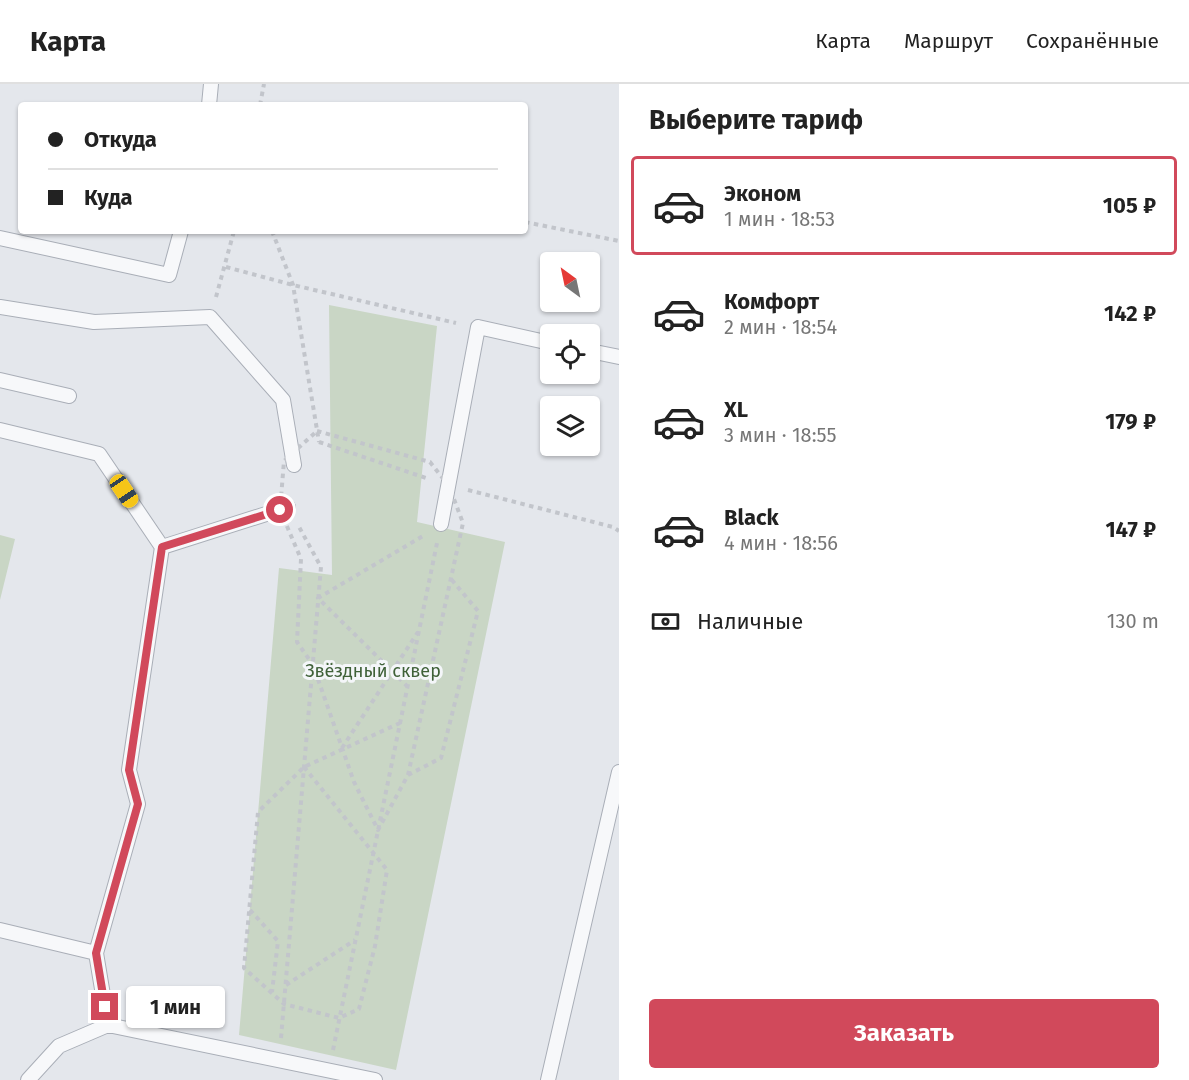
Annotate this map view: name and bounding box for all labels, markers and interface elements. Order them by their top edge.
text: Карта [30,25,106,58]
text: Карта [815,28,871,54]
text: Маршрут [904,28,993,54]
text: Сохранённые [1026,28,1159,54]
text: Выберите тариф [649,104,863,136]
text: Откуда [84,126,157,153]
icon: car [652,179,706,233]
text: Эконом [724,180,801,207]
text: Куда [84,184,133,211]
text: 105 ₽ [1103,192,1156,219]
text: 1 мин · 18:53 [724,207,835,231]
north arrow [540,252,600,312]
map controls [540,252,600,456]
icon: car [652,287,706,341]
text: Комфорт [724,288,819,315]
text: 142 ₽ [1104,300,1156,327]
text: 2 мин · 18:54 [724,315,837,339]
button: locate [540,324,600,384]
icon: car [652,395,706,449]
button: layers [540,396,600,456]
text: XL [724,396,748,423]
text: 179 ₽ [1105,408,1156,435]
text: 3 мин · 18:55 [724,423,836,447]
car [106,471,142,511]
route start [266,496,293,523]
icon: car [652,503,706,557]
text: Black [724,504,779,531]
text: 147 ₽ [1105,516,1156,543]
text: 4 мин · 18:56 [724,531,838,555]
icon: cash [649,605,682,638]
text: Наличные [697,608,803,635]
text: 130 m [1107,609,1159,633]
park label: Звёздный сквер [305,660,441,682]
callout: 1 мин [126,986,225,1028]
route end [91,993,118,1020]
text: 1 мин [150,995,201,1019]
button: Заказать [649,999,1159,1068]

